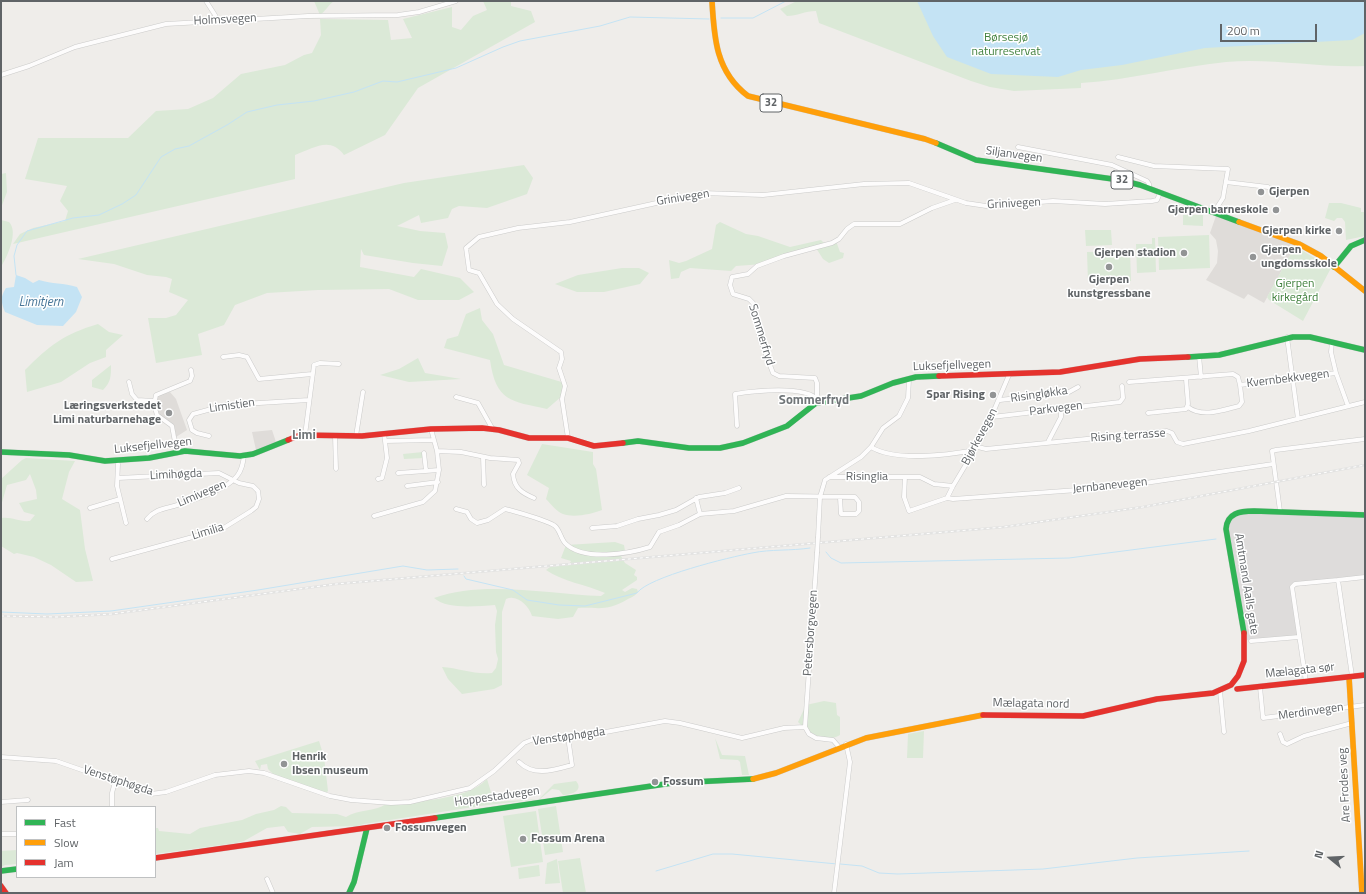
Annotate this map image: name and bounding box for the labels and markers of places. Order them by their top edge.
place label: Gjerpen [1269,185,1309,199]
marker: Gjerpen [1256,187,1266,197]
place label: Gjerpen barneskole [1168,203,1268,217]
marker: Gjerpen barneskole [1271,205,1281,215]
place label: Gjerpen kirke [1262,224,1331,238]
marker: Gjerpen kirke [1334,226,1344,236]
place label: Gjerpen ungdomsskole [1261,243,1337,271]
place label: Gjerpen stadion [1094,246,1176,260]
marker: Gjerpen stadion [1179,248,1189,258]
marker: Gjerpen ungdomsskole [1248,252,1258,262]
marker: Gjerpen kunstgressbane [1104,262,1114,272]
place label: Gjerpen kunstgressbane [1067,273,1151,301]
place label: Spar Rising [926,388,985,402]
marker: Spar Rising [988,390,998,400]
place label: Læringsverkstedet Limi naturbarnehage [53,399,161,427]
marker: Læringsverkstedet Limi naturbarnehage [164,408,174,418]
place label: Henrik Ibsen museum [292,750,368,778]
marker: Henrik Ibsen museum [279,759,289,769]
place label: Fossum [663,775,704,789]
marker: Fossum [650,777,660,787]
place label: Fossumvegen [395,821,467,835]
marker: Fossumvegen [382,823,392,833]
place label: Fossum Arena [531,832,605,846]
marker: Fossum Arena [518,834,528,844]

